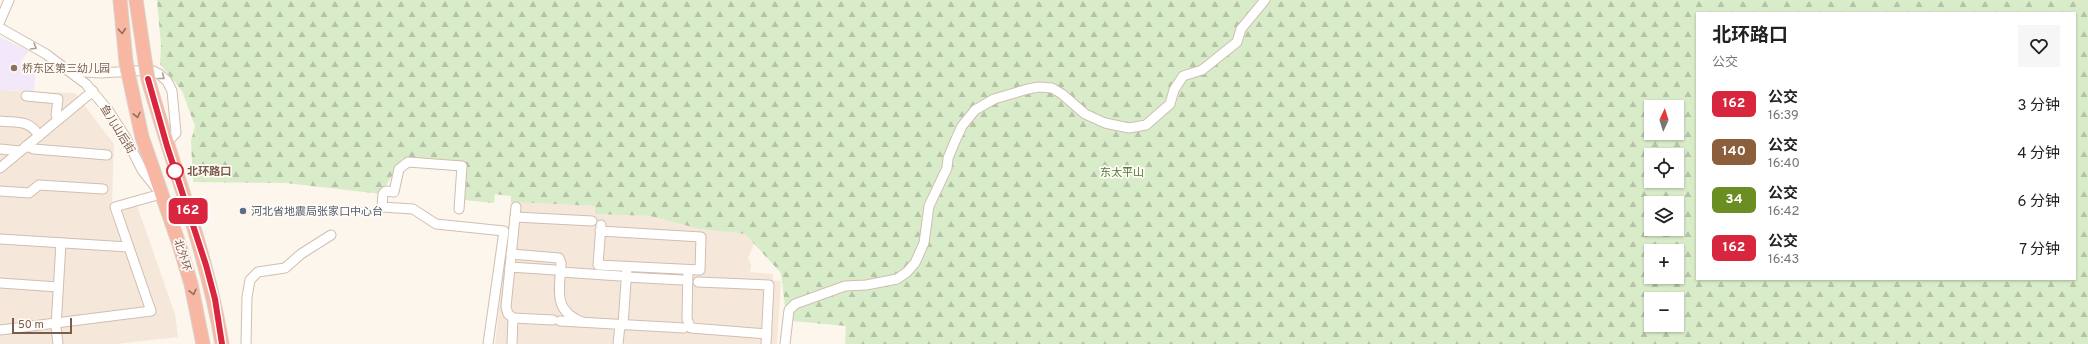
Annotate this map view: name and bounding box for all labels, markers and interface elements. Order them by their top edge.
text: 北环路口 [1712,24,1788,48]
button: heart [2018,25,2060,67]
one-way arrow [118,28,127,34]
one-way arrow [30,43,37,50]
text: 公交 [1712,55,1738,71]
place label: 桥东区第三幼儿园 [22,62,110,76]
marker: 桥东区第三幼儿园 [9,63,19,73]
one-way arrow [157,72,164,79]
text: 公交 [1768,89,1798,108]
text: 162 [1723,95,1745,112]
text: 3 分钟 [2017,97,2060,116]
north arrow [1644,100,1684,140]
map controls [1644,100,1684,332]
street label: 鱼儿山后街 [97,102,138,157]
text: 16:39 [1768,108,1799,124]
one-way arrow [132,111,141,118]
text: 公交 [1768,137,1798,156]
text: 140 [1722,143,1746,160]
text: 4 分钟 [2017,145,2060,164]
button: locate [1644,148,1684,188]
text: 16:40 [1768,156,1800,172]
marker: 北环路口 [166,162,184,180]
place label: 北环路口 [187,165,231,179]
park label: 东太平山 [1100,166,1144,180]
text: 公交 [1768,185,1798,204]
text: 34 [1725,191,1743,208]
text: 6 分钟 [2018,193,2060,212]
button: layers [1644,196,1684,236]
line badge: 162 [165,198,211,224]
text: 162 [177,202,199,219]
text: 16:42 [1768,204,1800,220]
place label: 河北省地震局张家口中心台 [251,205,383,219]
marker: 河北省地震局张家口中心台 [238,206,248,216]
text: 公交 [1768,233,1798,252]
street label: 北外环 [171,237,194,273]
text: 162 [1723,239,1745,256]
text: 7 分钟 [2019,241,2060,260]
button: + [1644,244,1684,284]
text: 16:43 [1768,252,1799,268]
one-way arrow [189,289,197,295]
button: − [1644,292,1684,332]
scale bar [12,316,72,335]
text: 50 m [18,318,44,332]

